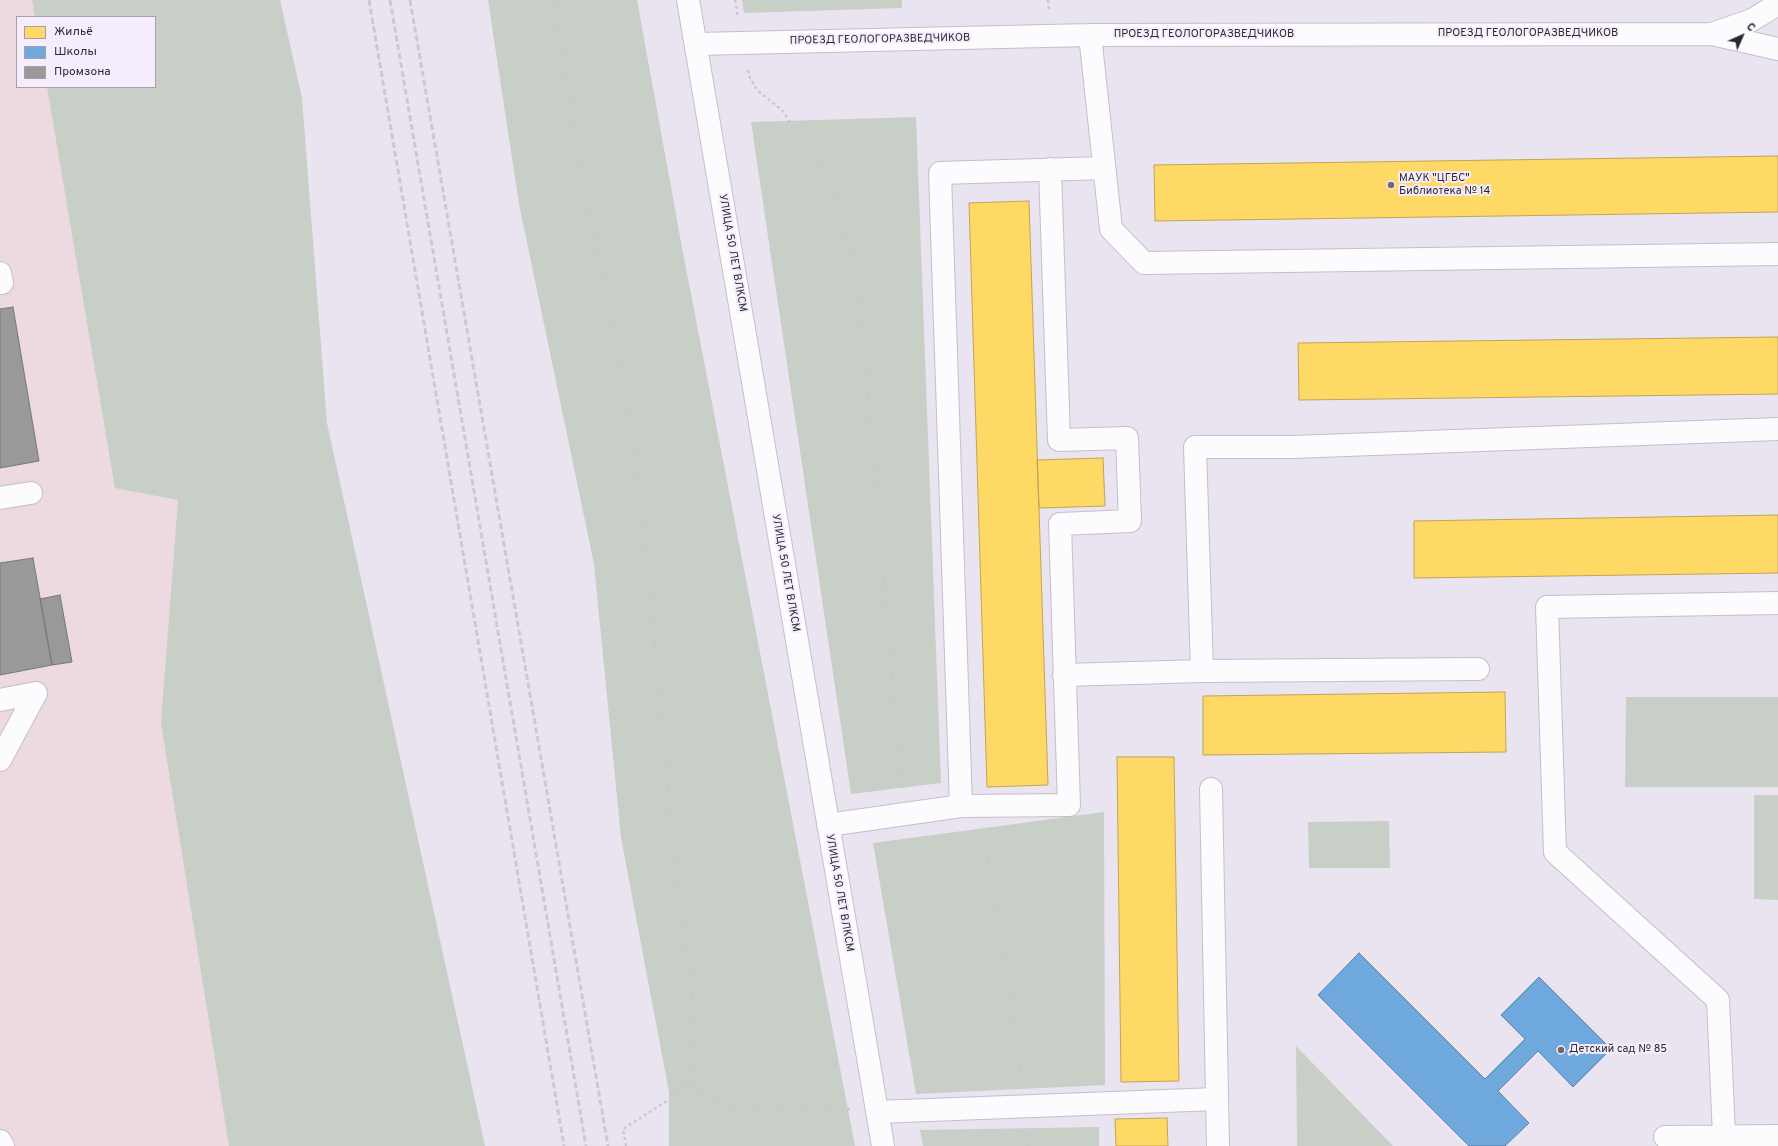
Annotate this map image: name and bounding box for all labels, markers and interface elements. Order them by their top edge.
legend [16,16,156,88]
north arrow [1722,16,1762,56]
text: С [1743,20,1758,35]
text: Жильё [54,24,93,40]
street label: ПРОЕЗД ГЕОЛОГОРАЗВЕДЧИКОВ [1438,27,1618,41]
street label: ПРОЕЗД ГЕОЛОГОРАЗВЕДЧИКОВ [1114,28,1294,42]
street label: ПРОЕЗД ГЕОЛОГОРАЗВЕДЧИКОВ [790,32,970,48]
text: Школы [54,44,97,60]
text: Промзона [54,64,111,80]
place label: МАУК "ЦГБС" Библиотека № 14 [1399,172,1490,198]
marker: МАУК "ЦГБС" Библиотека № 14 [1386,180,1396,190]
street label: УЛИЦА 50 ЛЕТ ВЛКСМ [715,193,749,313]
street label: УЛИЦА 50 ЛЕТ ВЛКСМ [768,513,802,633]
street label: УЛИЦА 50 ЛЕТ ВЛКСМ [822,833,856,953]
place label: Детский сад № 85 [1569,1043,1667,1057]
marker: Детский сад № 85 [1556,1045,1566,1055]

